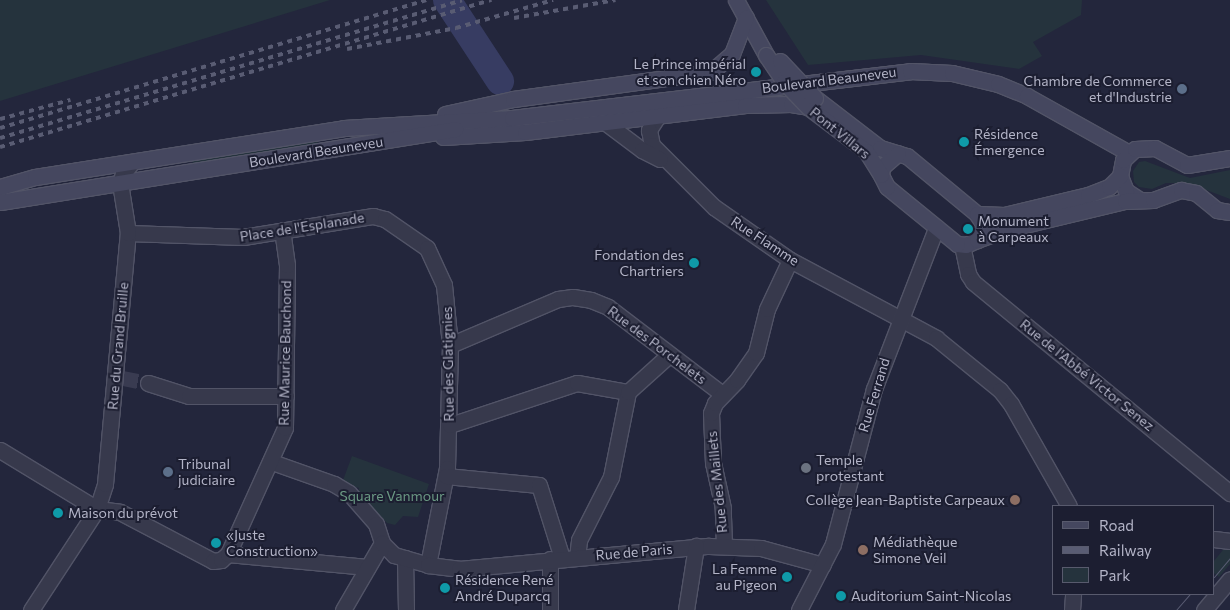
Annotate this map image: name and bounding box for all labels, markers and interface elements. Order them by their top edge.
place label: Le Prince impérial et son chien Néro [633,56,746,88]
street label: Boulevard Beauneveu [761,63,897,97]
marker: Le Prince impérial et son chien Néro [750,66,762,78]
place label: Chambre de Commerce et d'Industrie [1024,73,1172,105]
marker: Chambre de Commerce et d'Industrie [1176,83,1188,95]
street label: Pont Villars [806,104,874,162]
place label: Résidence Émergence [974,126,1045,158]
street label: Boulevard Beauneveu [248,133,384,171]
marker: Résidence Émergence [958,136,970,148]
street label: Place de l'Esplanade [239,209,365,245]
street label: Rue Flamme [728,213,802,269]
place label: Monument à Carpeaux [978,213,1049,246]
marker: Monument à Carpeaux [962,223,974,235]
place label: Fondation des Chartriers [594,247,684,280]
marker: Fondation des Chartriers [688,257,700,269]
street label: Rue Maurice Bauchond [275,280,295,426]
street label: Rue du Grand Bruille [104,281,132,411]
street label: Rue des Porchelets [604,302,710,388]
street label: Rue des Glatignies [439,306,457,422]
street label: Rue de l'Abbé Victor Senez [1017,316,1157,434]
street label: Rue Ferrand [855,356,893,434]
street label: Rue des Maillets [703,430,731,534]
place label: Temple protestant [816,452,884,484]
place label: Tribunal judiciaire [178,456,235,488]
marker: Temple protestant [800,462,812,474]
marker: Tribunal judiciaire [162,466,174,478]
park label: Square Vanmour [339,488,445,504]
place label: Collège Jean-Baptiste Carpeaux [806,492,1005,508]
marker: Collège Jean-Baptiste Carpeaux [1009,494,1021,506]
place label: Maison du prévot [68,505,178,521]
legend [1052,505,1215,595]
marker: Maison du prévot [52,507,64,519]
text: Road [1099,516,1134,534]
place label: «Juste Construction» [226,527,318,560]
place label: Médiathèque Simone Veil [873,534,957,566]
marker: «Juste Construction» [210,537,222,549]
street label: Rue de Paris [595,540,673,564]
text: Railway [1099,541,1152,559]
marker: Médiathèque Simone Veil [857,544,869,556]
place label: La Femme au Pigeon [712,561,777,594]
text: Park [1099,566,1130,584]
marker: La Femme au Pigeon [781,571,793,583]
place label: Résidence René André Duparcq [455,572,553,604]
marker: Résidence René André Duparcq [439,582,451,594]
place label: Auditorium Saint-Nicolas [851,588,1011,604]
marker: Auditorium Saint-Nicolas [835,590,847,602]

